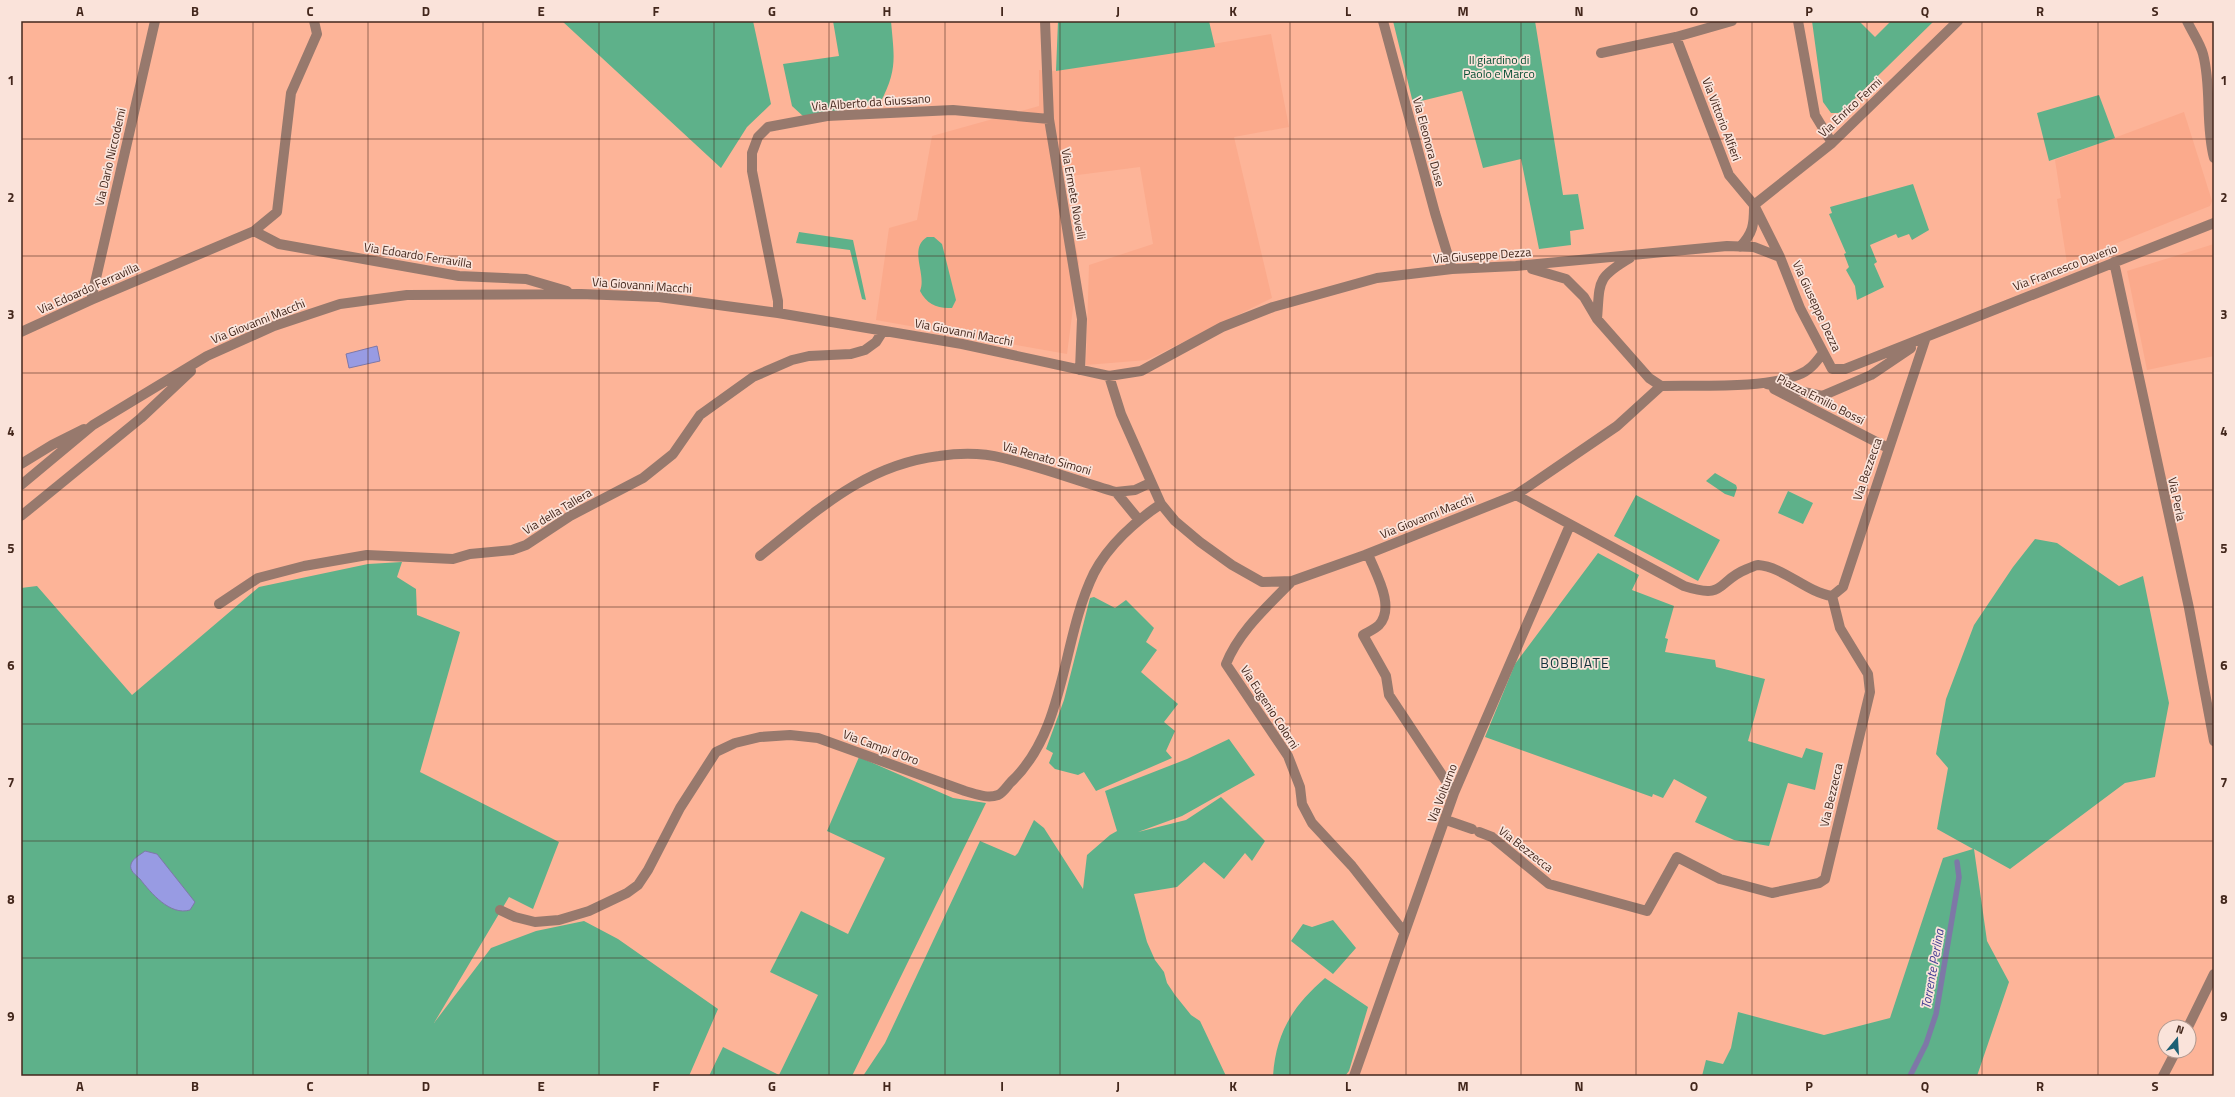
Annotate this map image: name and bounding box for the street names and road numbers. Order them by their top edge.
street label: Via Enrico Fermi [1814,72,1886,142]
street label: Via Vittorio Alfieri [1697,75,1747,163]
street label: Via Alberto da Giussano [811,88,931,116]
street label: Via Eleonora Duse [1408,95,1450,189]
street label: Via Dario Niccodemi [89,106,131,208]
street label: Via Ermete Novelli [1057,147,1091,241]
street label: Via Edoardo Ferravilla [363,237,473,273]
street label: Via Francesco Daverio [2010,238,2120,296]
street label: Via Giuseppe Dezza [1432,242,1532,268]
street label: Via Edoardo Ferravilla [34,257,142,319]
street label: Via Giuseppe Dezza [1788,257,1846,355]
street label: Via Giovanni Macchi [591,272,693,298]
street label: Via Giovanni Macchi [208,293,308,349]
street label: Via Giovanni Macchi [913,313,1015,351]
street label: Piazza Emilio Bossi [1774,369,1868,429]
street label: Via Bezzecca [1847,435,1887,503]
street label: Via Renato Simoni [1000,436,1094,480]
street label: Via Perla [2163,475,2191,523]
street label: Via della Tallera [519,483,595,539]
street label: Via Giovanni Macchi [1377,488,1477,544]
street label: Via Eugenio Colorni [1236,661,1304,753]
street label: Via Campi d'Oro [840,724,922,770]
street label: Via Volturno [1422,761,1462,825]
street label: Via Bezzecca [1814,761,1848,829]
street label: Via Bezzecca [1495,821,1557,877]

